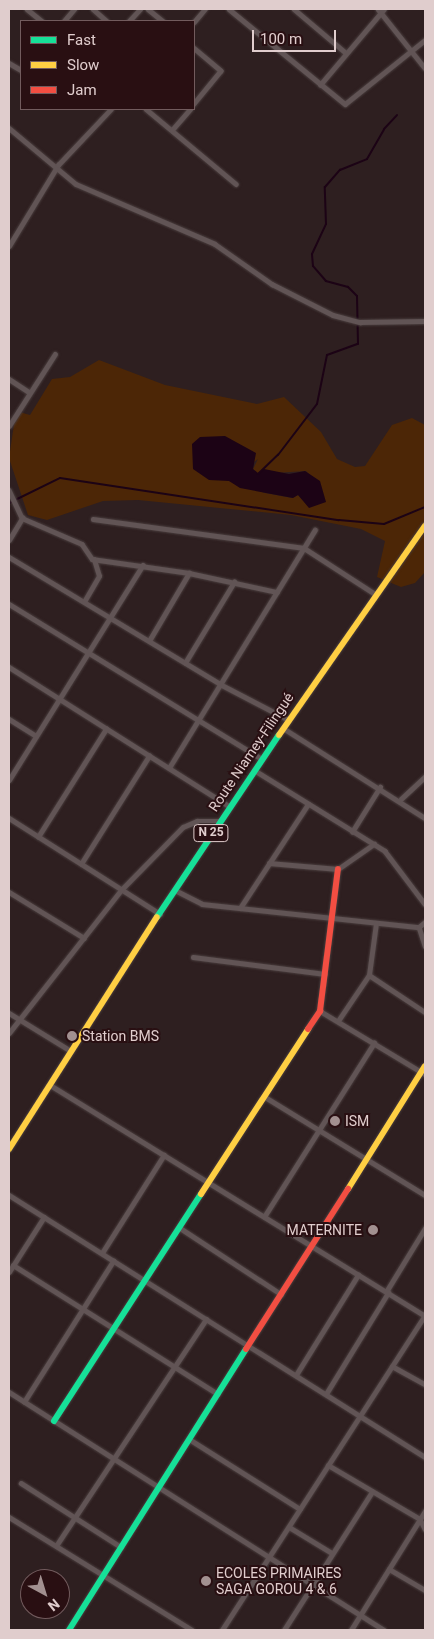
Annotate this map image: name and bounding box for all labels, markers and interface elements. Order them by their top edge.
legend [20,20,195,110]
scale bar [254,20,338,52]
text: 100 m [260,30,302,48]
text: Fast [67,31,96,49]
text: Slow [67,56,99,74]
text: Jam [67,81,97,99]
street label: Route Niamey-Filingué [205,689,297,815]
road number: N 25 [192,824,230,842]
place label: Station BMS [82,1028,159,1044]
marker: Station BMS [66,1030,78,1042]
place label: ISM [345,1113,369,1129]
marker: ISM [329,1115,341,1127]
place label: MATERNITE [287,1222,362,1238]
marker: MATERNITE [366,1223,380,1237]
place label: ECOLES PRIMAIRES SAGA GOROU 4 & 6 [216,1565,341,1598]
north arrow [20,1569,70,1619]
marker: ECOLES PRIMAIRES SAGA GOROU 4 & 6 [200,1575,212,1587]
text: N [45,1596,63,1614]

